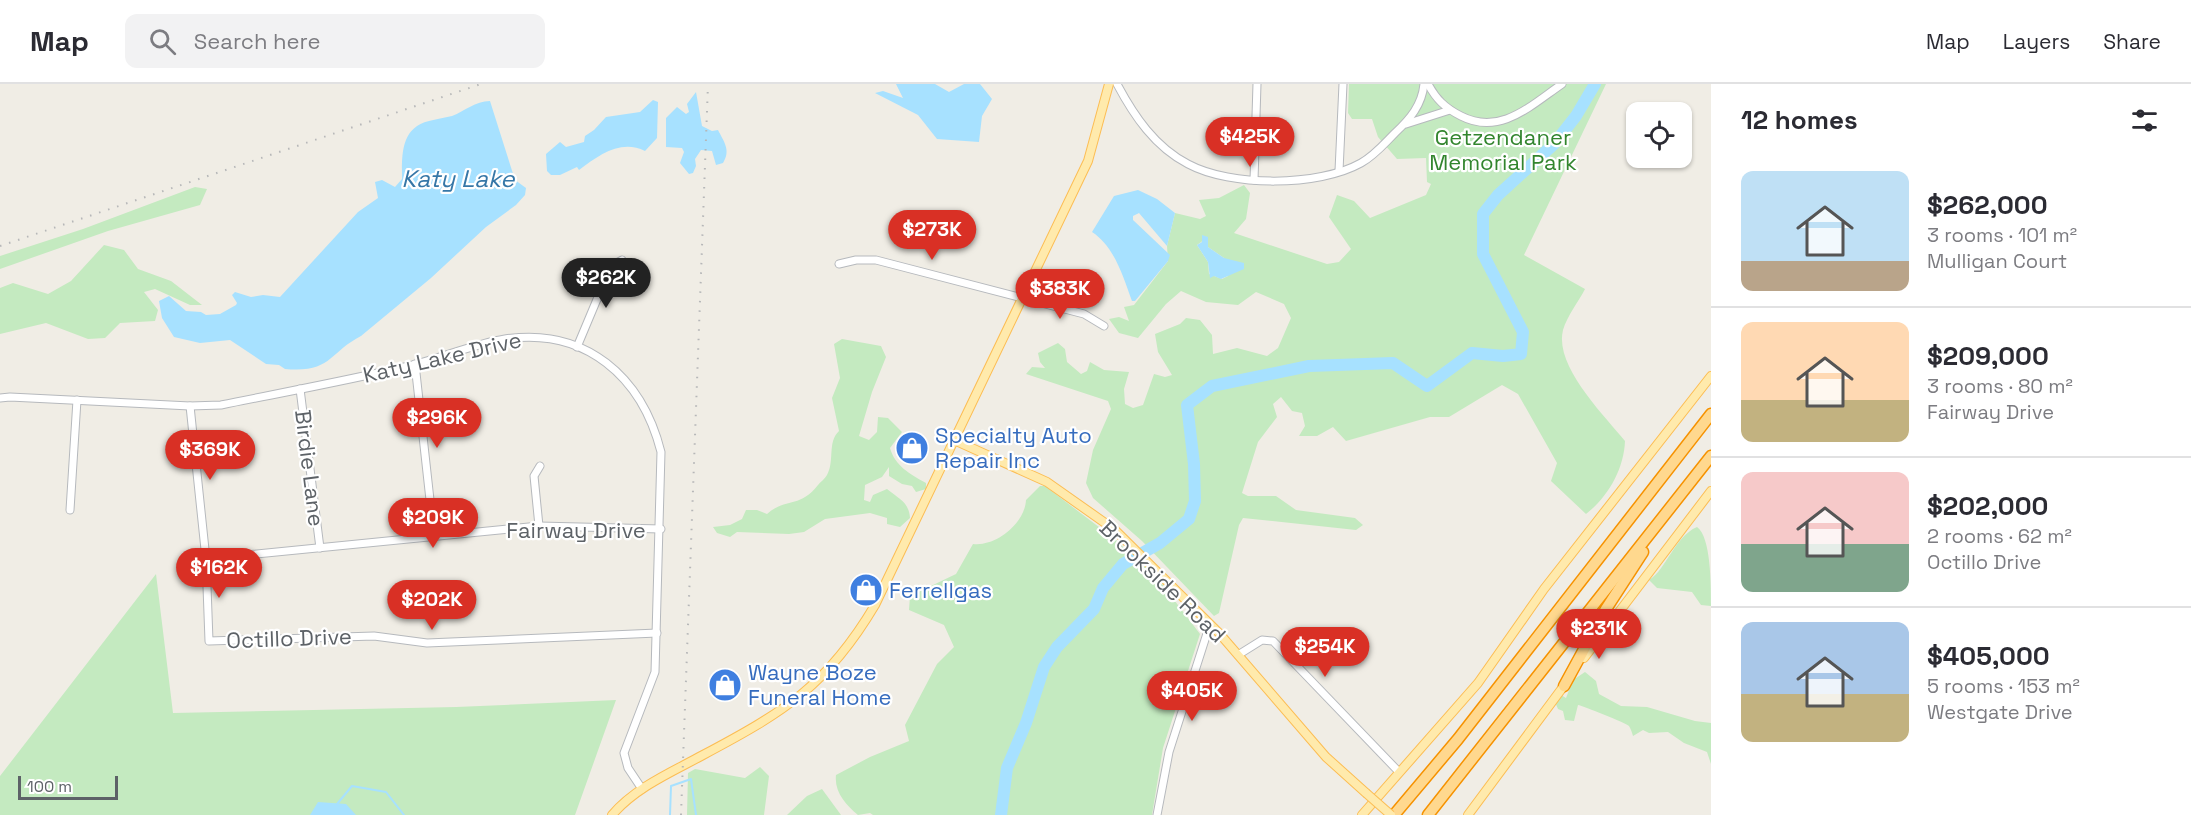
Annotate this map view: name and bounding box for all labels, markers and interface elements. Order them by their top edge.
search box [125,14,545,68]
text: Map [30,23,89,59]
icon: search [146,25,179,58]
text: Search here [194,27,321,55]
text: Map [1926,28,1970,55]
text: Layers [2003,28,2070,55]
text: Share [2103,28,2161,55]
map controls [1626,102,1692,168]
button: locate [1626,102,1692,168]
text: 12 homes [1741,103,1858,137]
icon: filters [2128,104,2161,137]
pin: $425K [1208,117,1292,168]
text: $425K [1219,123,1281,149]
park label: Getzendaner Memorial Park [1429,123,1577,176]
water label: Katy Lake [402,163,515,194]
text: $262,000 [1927,188,2047,222]
icon: home [1789,195,1861,267]
pin: $273K [890,210,974,261]
text: $273K [902,216,962,242]
text: 3 rooms · 101 m² [1927,222,2077,248]
text: Mulligan Court [1927,248,2067,274]
pin: $262K [564,258,648,309]
text: $262K [576,264,636,290]
pin: $383K [1018,269,1102,320]
text: $383K [1030,275,1090,301]
street label: Katy Lake Drive [360,325,524,389]
text: $209,000 [1927,339,2049,373]
icon: home [1789,346,1861,418]
text: 3 rooms · 80 m² [1927,373,2073,399]
pin: $296K [395,398,479,449]
text: Fairway Drive [1927,399,2054,425]
text: $296K [406,404,468,430]
street label: Birdie Lane [289,408,331,528]
place label: Specialty Auto Repair Inc [935,421,1092,474]
pin: $369K [168,430,252,481]
shop icon: Specialty Auto Repair Inc [894,430,930,466]
text: $369K [179,436,241,462]
text: $202,000 [1927,489,2048,523]
icon: home [1789,496,1861,568]
pin: $209K [391,498,475,549]
text: $209K [402,504,464,530]
street label: Brookside Road [1094,514,1232,648]
street label: Fairway Drive [506,516,646,544]
text: 2 rooms · 62 m² [1927,523,2072,549]
pin: $162K [177,548,261,599]
text: Octillo Drive [1927,549,2041,575]
text: $162K [190,554,248,580]
shop icon: Ferrellgas [848,572,884,608]
place label: Ferrellgas [889,576,992,604]
pin: $202K [390,580,474,631]
text: $202K [401,586,463,612]
pin: $231K [1557,609,1641,660]
text: $231K [1570,615,1628,641]
street label: Octillo Drive [226,622,352,654]
pin: $254K [1283,627,1367,678]
text: $254K [1294,633,1356,659]
text: $405,000 [1927,639,2050,673]
icon: home [1789,646,1861,718]
place label: Wayne Boze Funeral Home [748,658,891,711]
shop icon: Wayne Boze Funeral Home [707,667,743,703]
pin: $405K [1150,671,1234,722]
text: 5 rooms · 153 m² [1927,673,2080,699]
text: $405K [1161,677,1223,703]
text: Westgate Drive [1927,699,2073,725]
scale bar [18,773,118,800]
text: 100 m [27,776,72,797]

